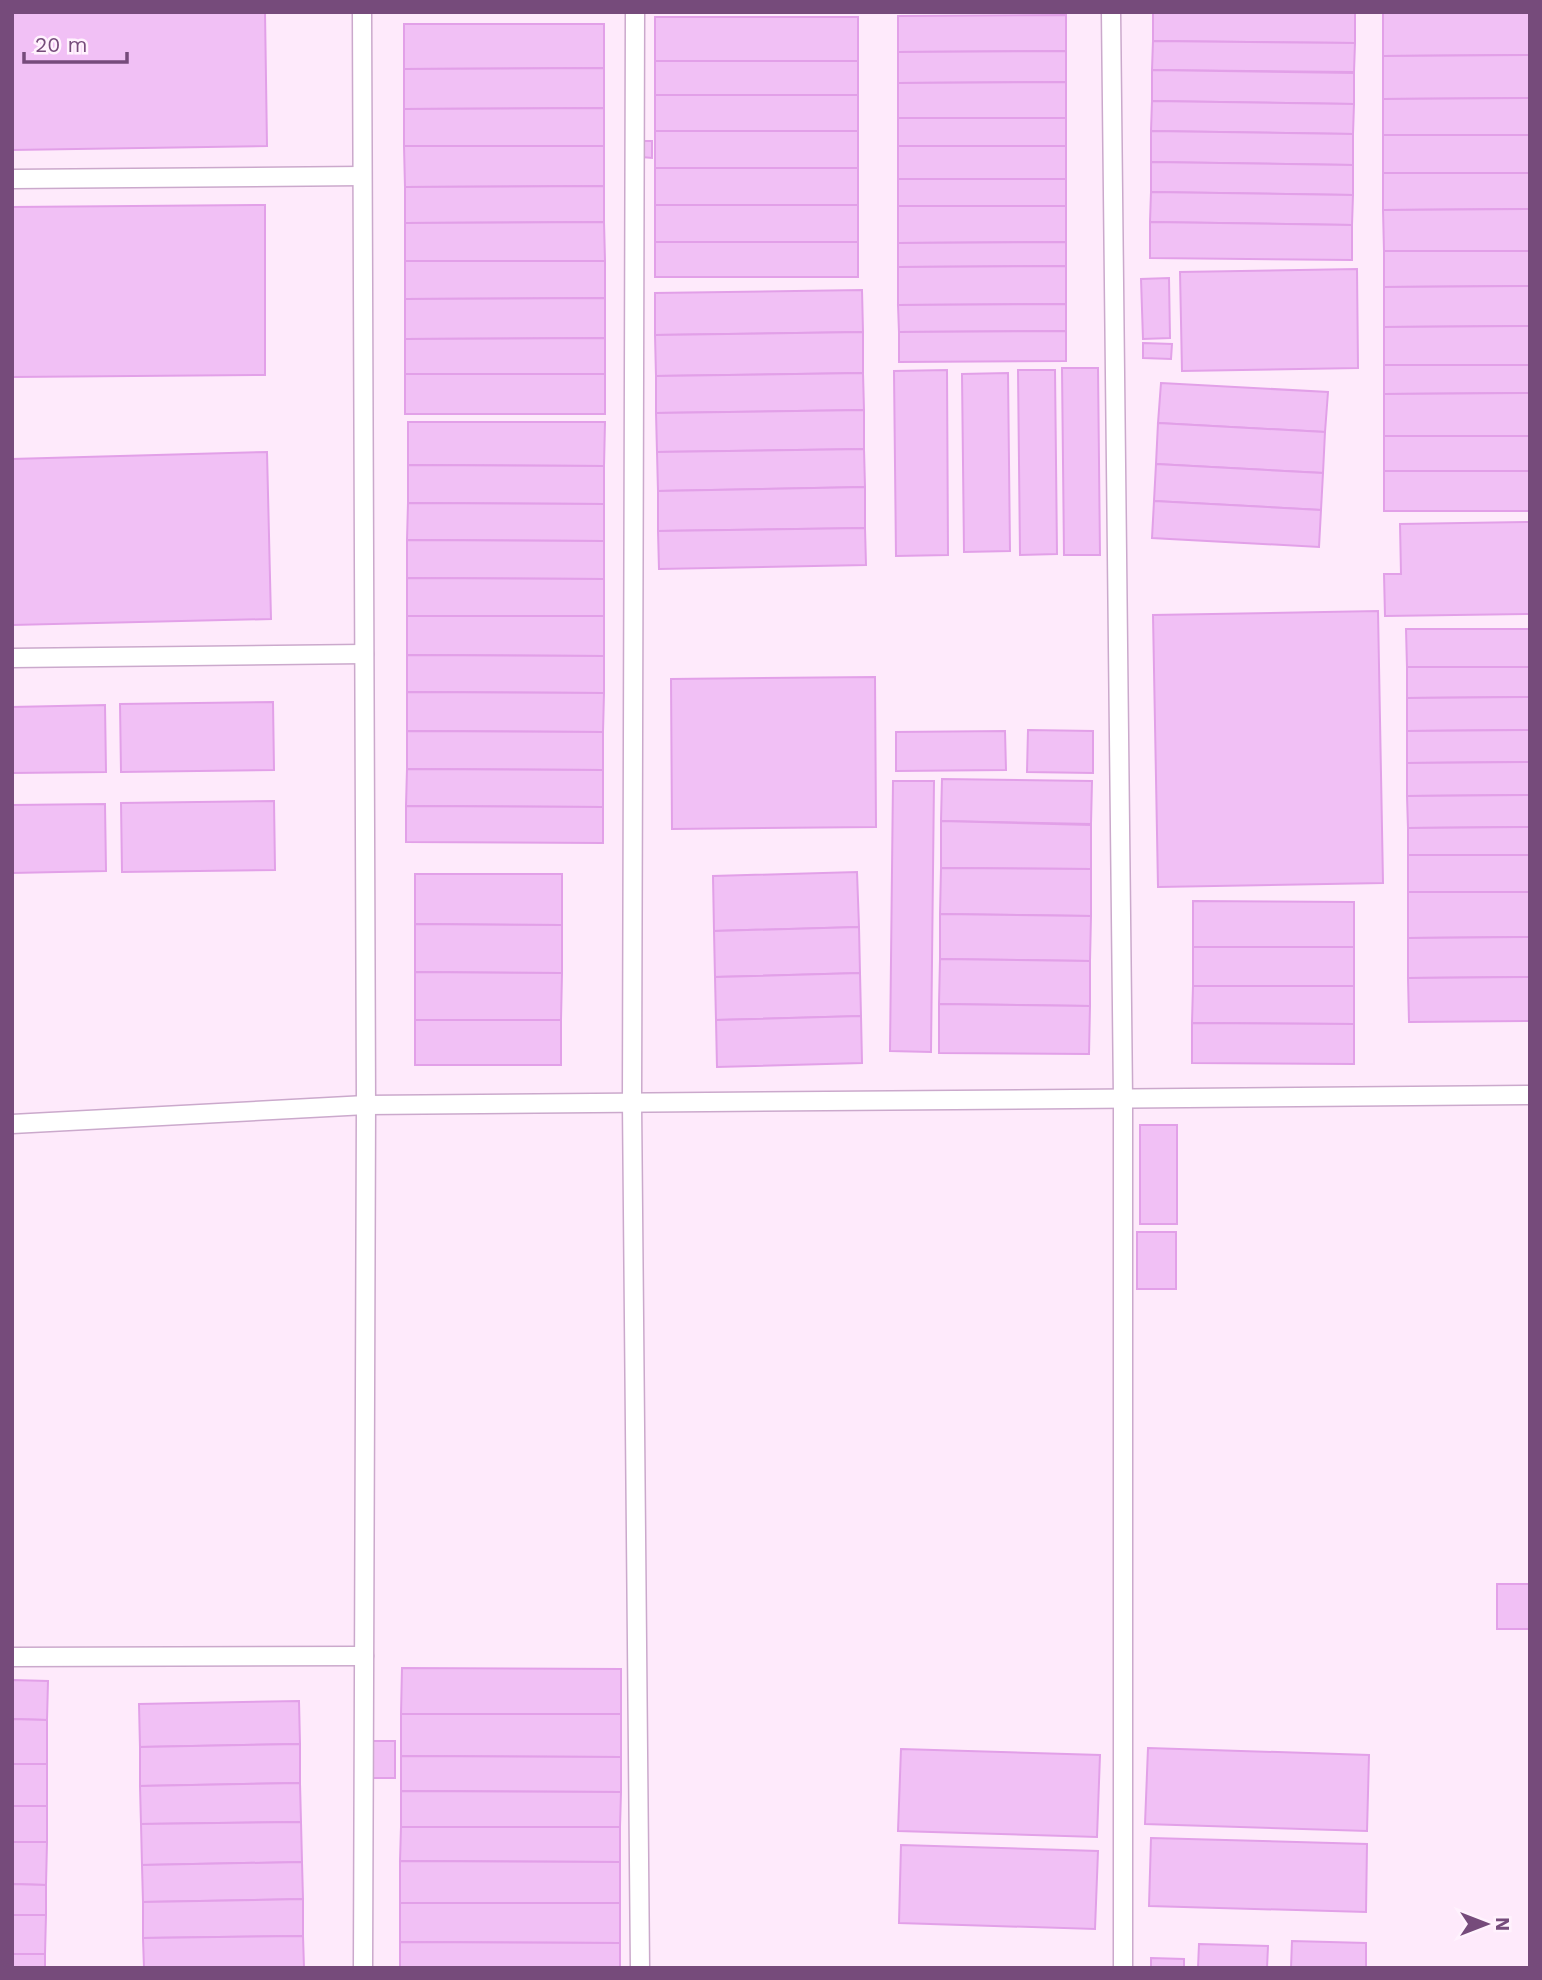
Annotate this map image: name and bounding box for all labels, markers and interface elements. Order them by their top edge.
scale bar [24,21,128,65]
text: 20 m [35,32,87,57]
north arrow [1451,1889,1521,1959]
text: N [1491,1917,1514,1931]

